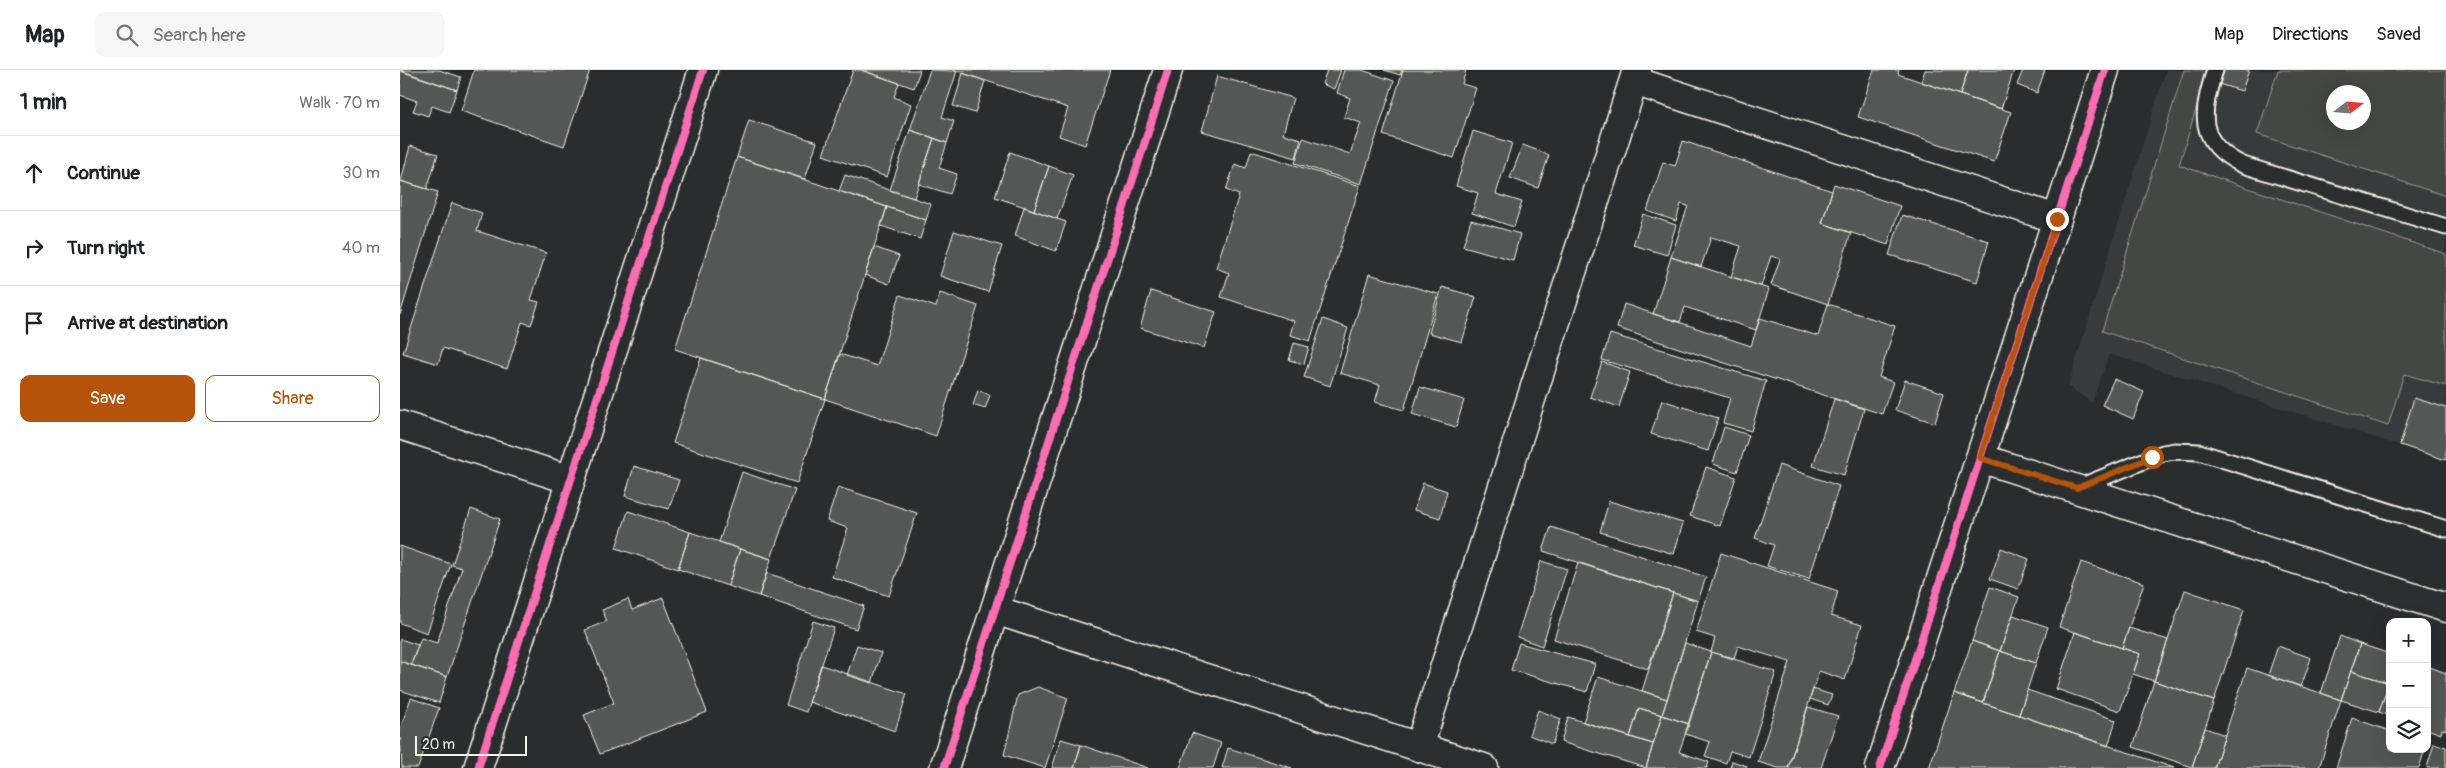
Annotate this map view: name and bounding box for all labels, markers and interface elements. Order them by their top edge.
search box [95,12,445,57]
text: Map [25,20,65,49]
icon: search [113,21,141,49]
text: Search here [153,23,246,47]
text: Map [2214,23,2244,46]
text: Directions [2272,23,2348,46]
text: Saved [2376,23,2421,46]
north arrow [2326,85,2371,130]
text: 1 min [20,89,67,116]
text: Walk · 70 m [299,93,380,113]
icon: ahead [20,159,48,187]
text: Continue [67,161,140,185]
text: 30 m [342,163,380,183]
route end [2046,208,2069,231]
icon: right [20,234,48,262]
text: Turn right [67,236,145,260]
text: 40 m [342,238,380,258]
icon: arrive [20,309,48,337]
text: Arrive at destination [67,311,228,335]
button: Save [20,375,195,422]
button: Share [205,375,380,422]
route start [2141,446,2164,469]
map controls [2386,618,2431,753]
button: + [2386,618,2431,663]
button: − [2386,663,2431,708]
button: layers [2386,708,2431,753]
scale bar [415,733,528,756]
text: 20 m [422,736,455,753]

